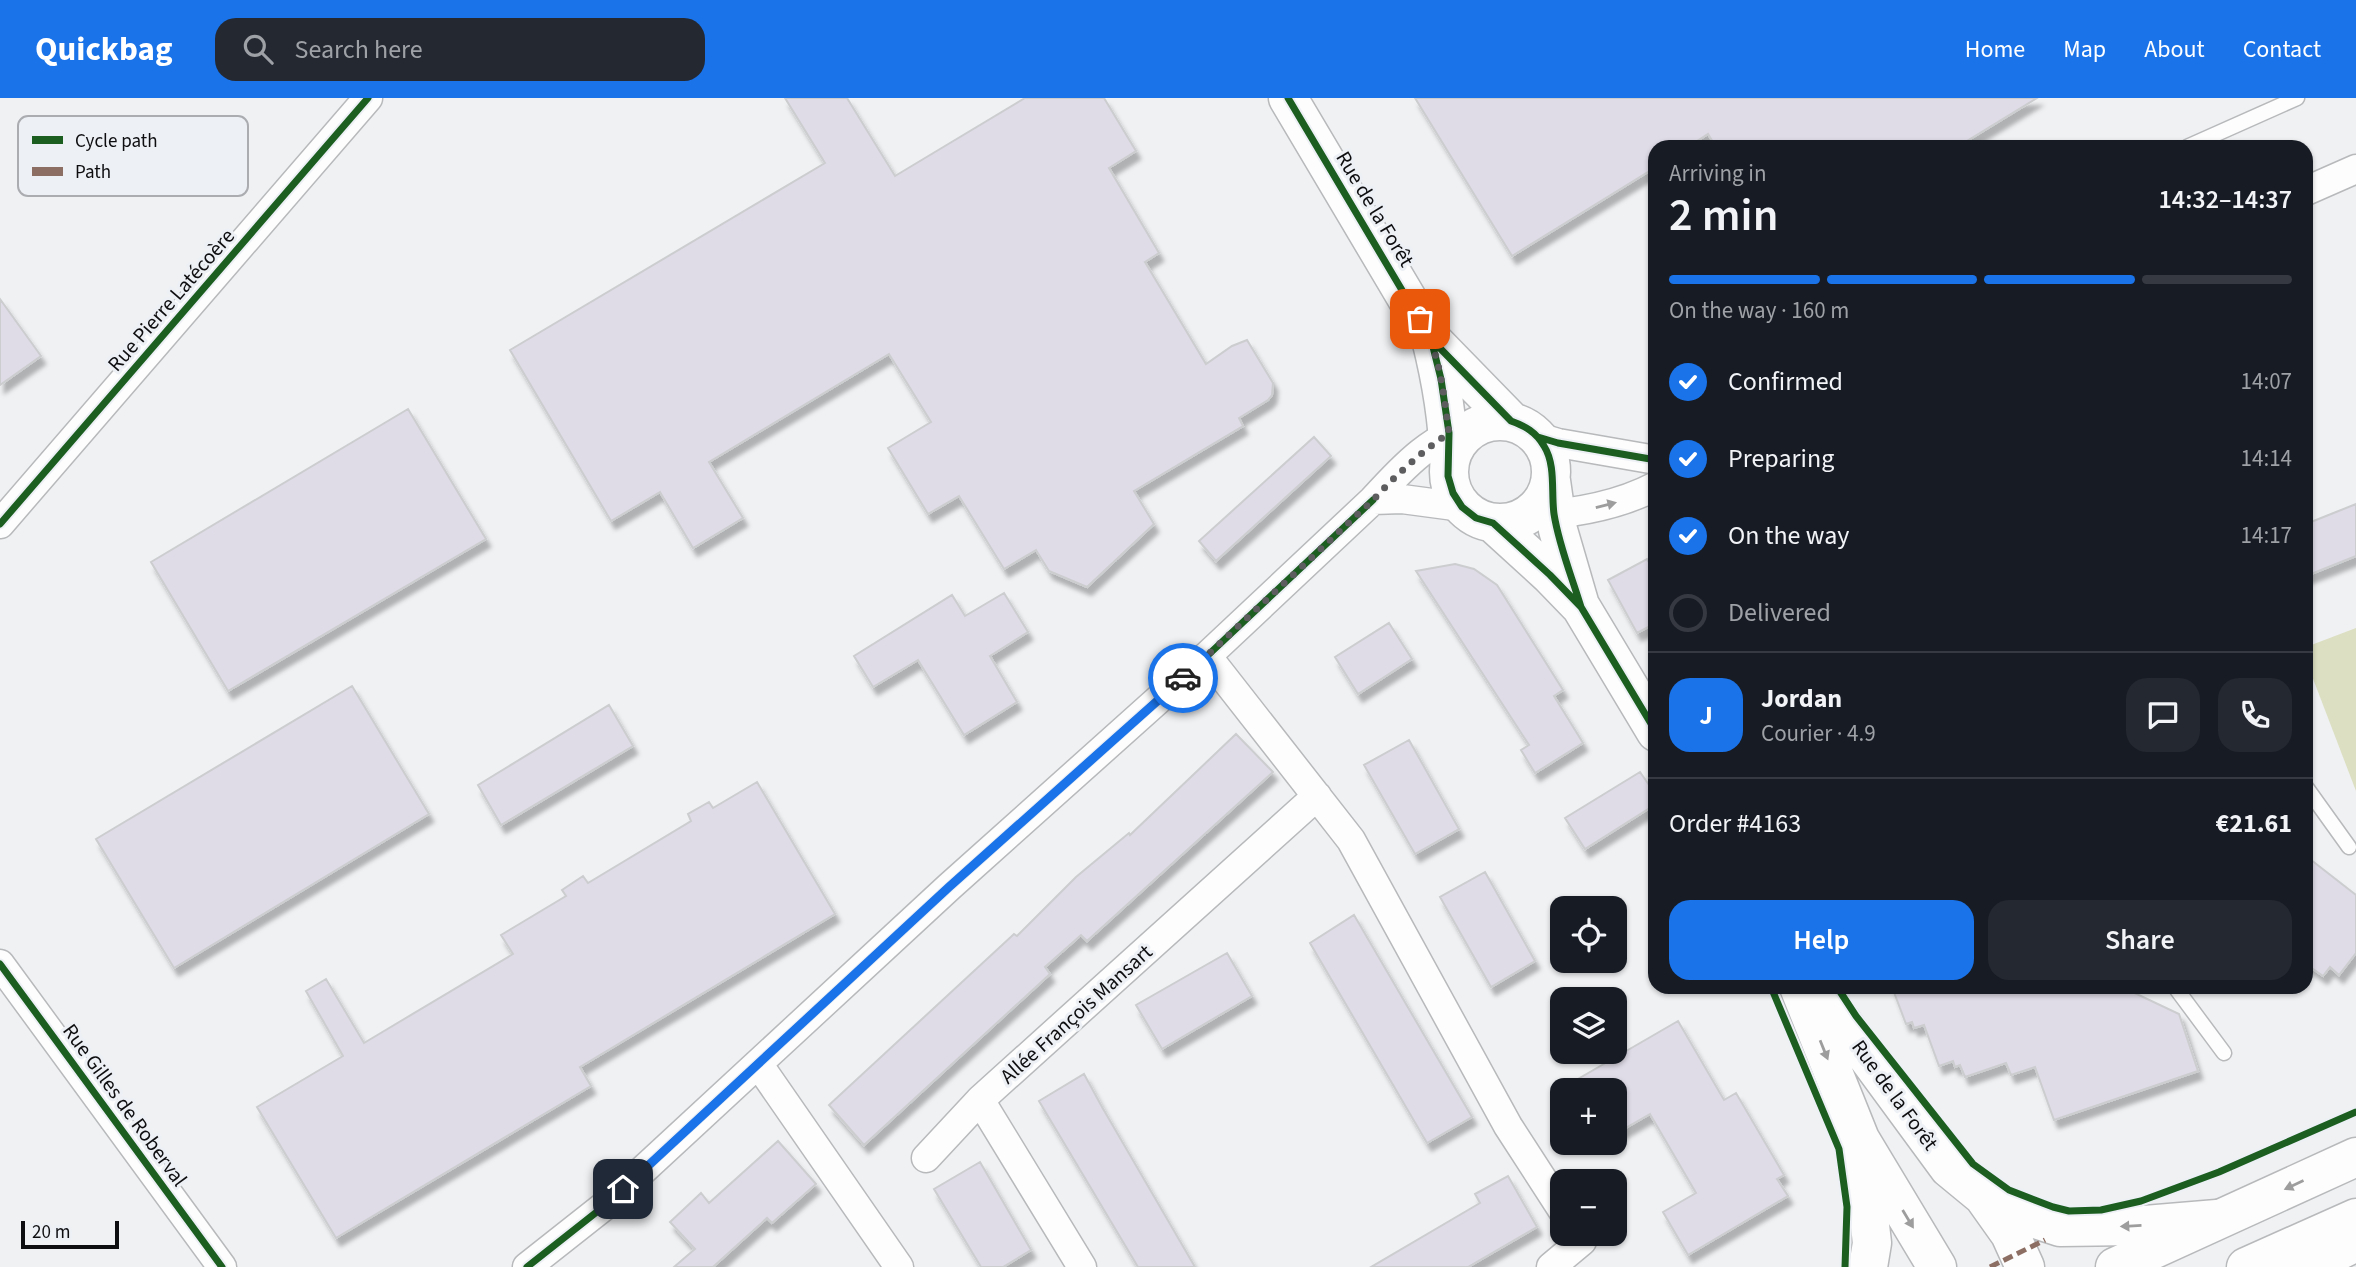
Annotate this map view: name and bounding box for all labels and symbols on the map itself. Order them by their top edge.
legend [18,116,248,196]
text: Cycle path [75,128,157,155]
street label: Rue de la Forêt [1329,145,1421,273]
text: Path [75,159,111,186]
street label: Rue Pierre Latécoère [100,222,242,378]
pin [1390,289,1450,349]
one-way arrow [1595,499,1617,510]
courier [1148,643,1218,713]
street label: Allée François Mansart [993,937,1159,1091]
street label: Rue Gilles de Roberval [56,1017,194,1193]
street label: Rue de la Forêt [1845,1033,1945,1157]
one-way arrow [1819,1040,1830,1061]
pin [593,1159,653,1219]
one-way arrow [2284,1180,2304,1191]
one-way arrow [1901,1209,1914,1228]
scale bar [21,1218,119,1250]
one-way arrow [2119,1220,2141,1231]

